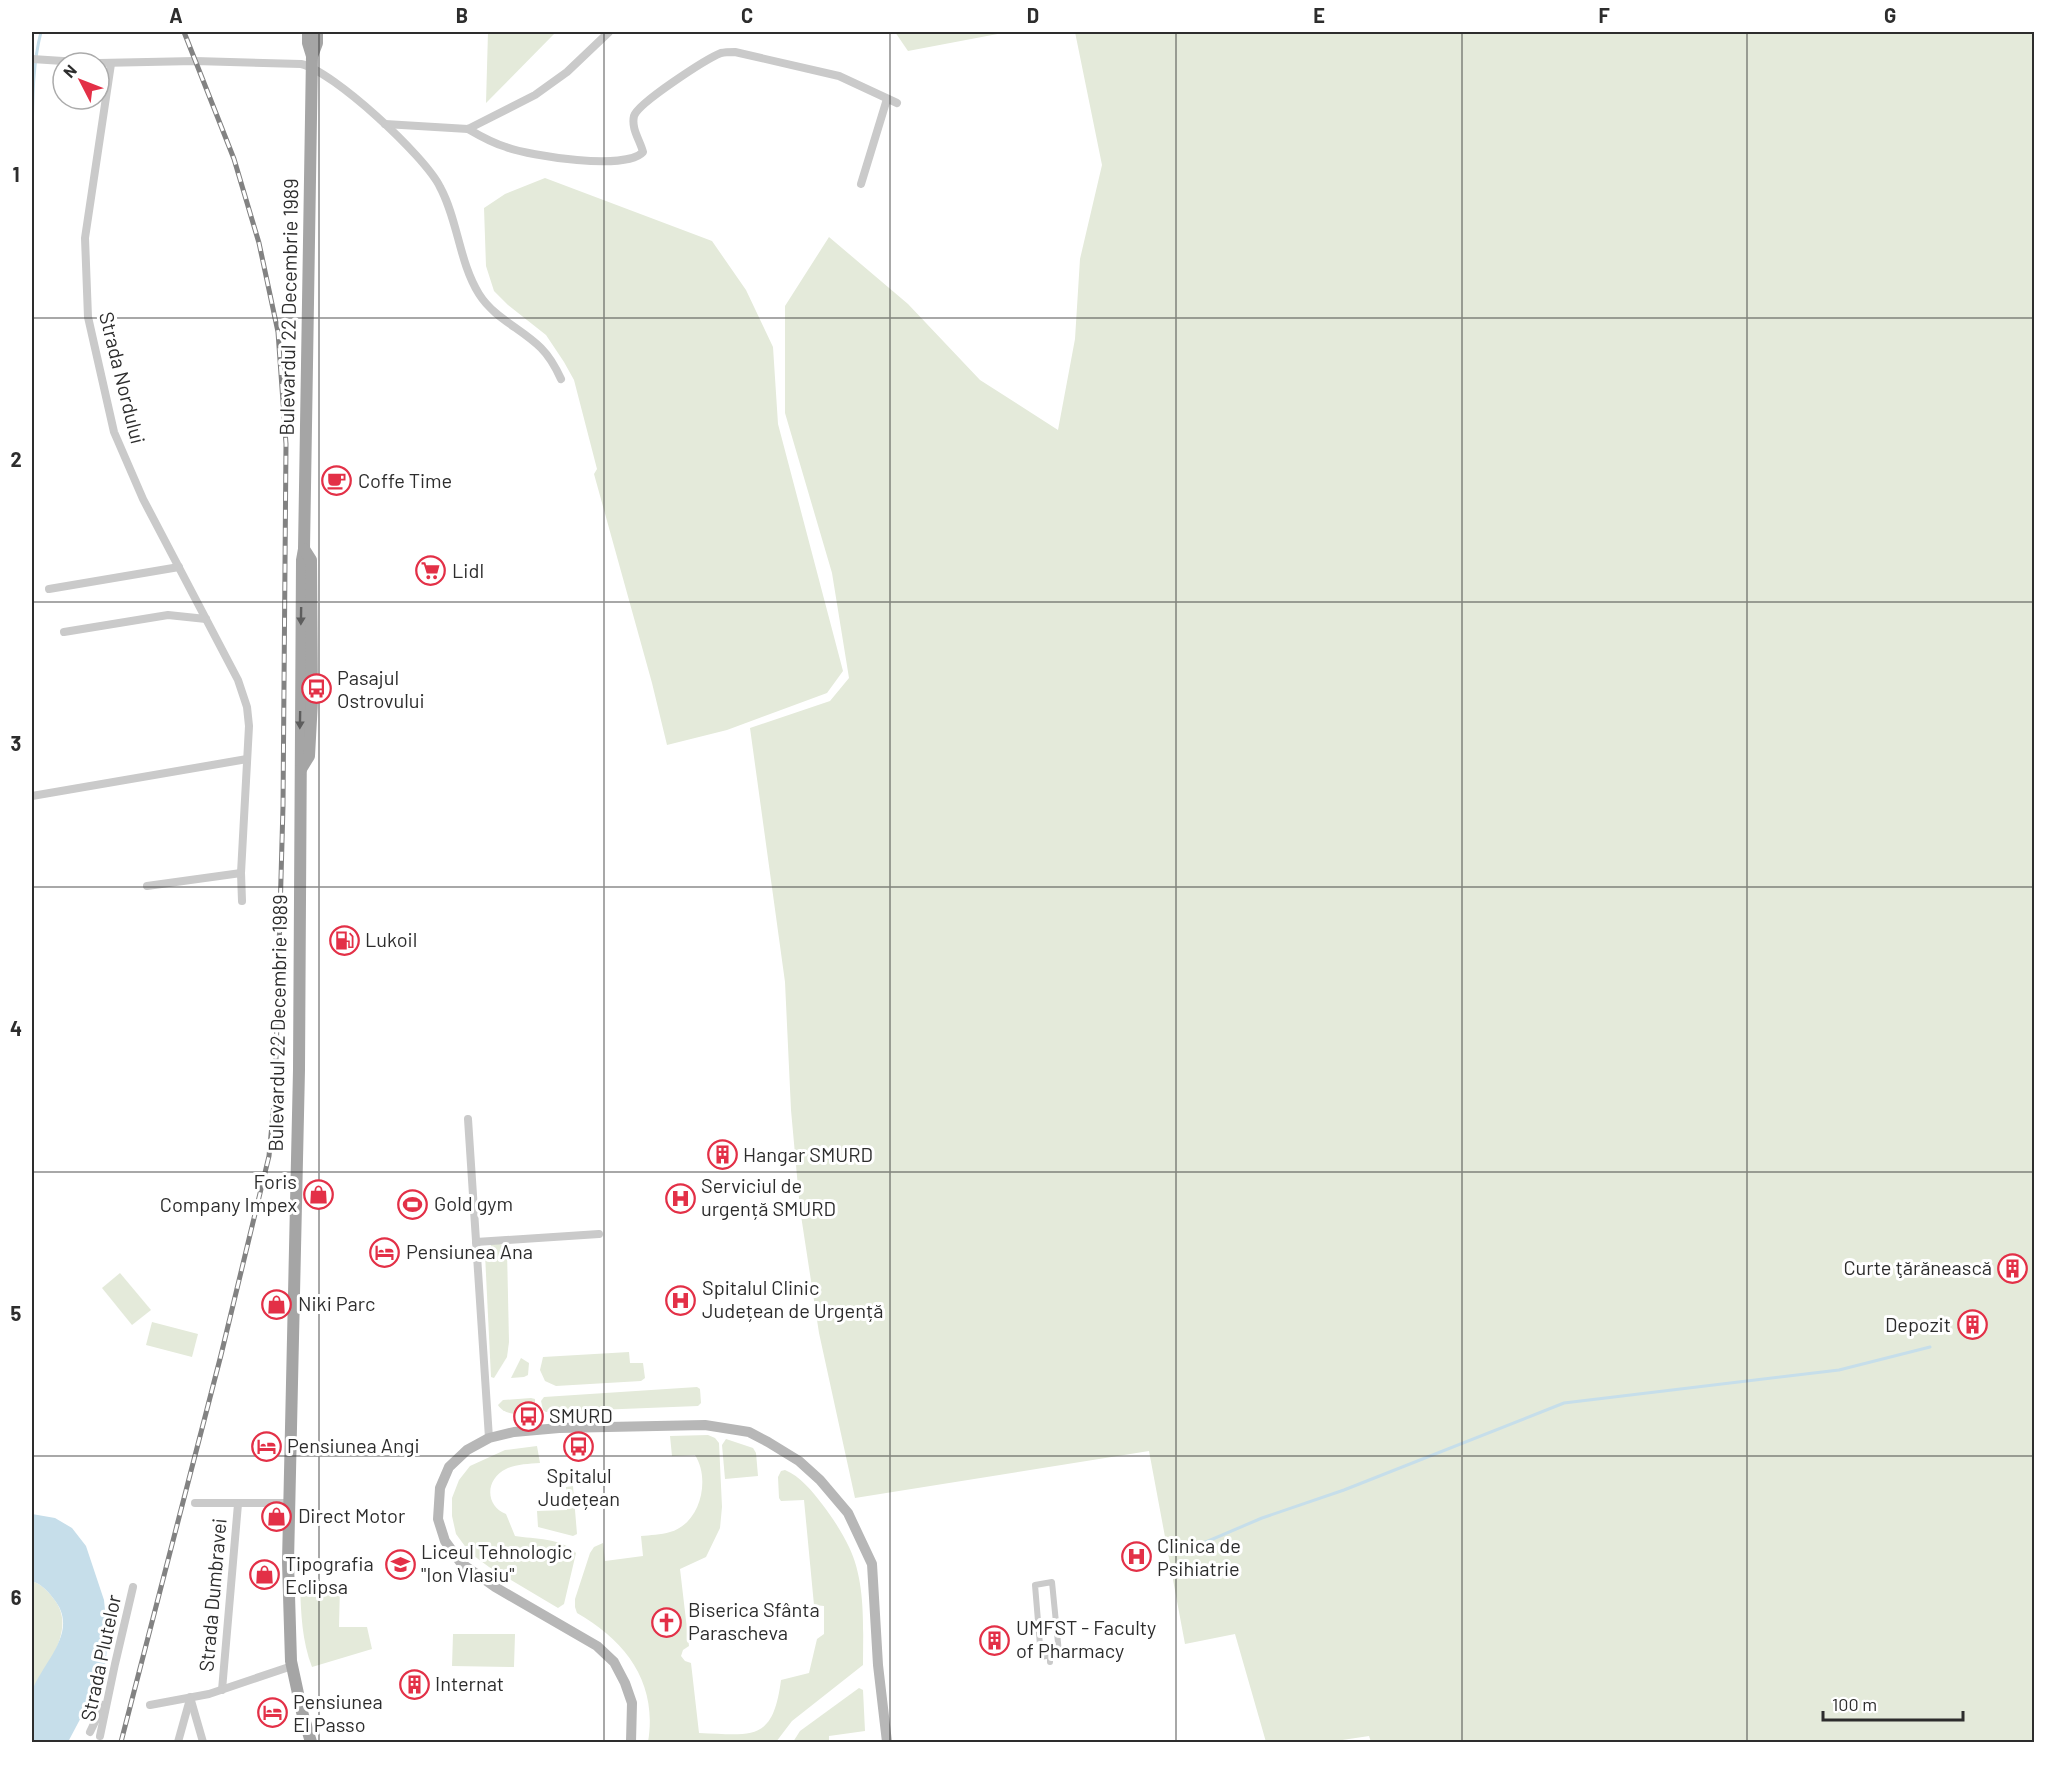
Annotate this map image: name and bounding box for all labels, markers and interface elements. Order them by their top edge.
text: A [169,3,183,27]
text: B [456,3,468,27]
text: C [741,3,753,27]
text: D [1027,3,1039,27]
text: E [1313,3,1325,27]
text: F [1598,3,1610,27]
text: G [1884,3,1896,27]
north arrow [51,51,111,111]
text: N [59,60,80,81]
text: 1 [12,162,20,186]
street label: Bulevardul 22 Decembrie 1989 [274,178,302,436]
street label: Strada Nordului [95,309,151,446]
text: 2 [10,447,22,471]
cafe icon: Coffe Time [321,465,353,497]
place label: Coffe Time [358,468,452,492]
supermarket icon: Lidl [415,555,447,587]
place label: Lidl [452,558,484,582]
one-way arrow [296,606,306,625]
place label: Pasajul Ostrovului [337,665,425,712]
bus stop icon: Pasajul Ostrovului [300,673,332,705]
one-way arrow [295,710,305,729]
text: 3 [11,731,21,755]
street label: Bulevardul 22 Decembrie 1989 [263,894,291,1152]
fuel station icon: Lukoil [328,924,360,956]
place label: Lukoil [365,927,417,951]
text: 4 [10,1016,22,1040]
building icon: Hangar SMURD [706,1139,738,1171]
place label: Hangar SMURD [743,1142,873,1166]
place label: Foris Company Impex [160,1169,297,1216]
place label: Serviciul de urgență SMURD [701,1173,836,1220]
shop icon: Foris Company Impex [302,1178,334,1210]
hospital icon: Serviciul de urgență SMURD [664,1182,696,1214]
sports icon: Gold gym [397,1188,429,1220]
place label: Gold gym [434,1191,513,1215]
hotel icon: Pensiunea Ana [369,1236,401,1268]
place label: Pensiunea Ana [406,1239,533,1263]
building icon: Curte ţărănească [1997,1252,2029,1284]
place label: Curte ţărănească [1843,1255,1992,1279]
place label: Spitalul Clinic Județean de Urgență [702,1275,883,1322]
hospital icon: Spitalul Clinic Județean de Urgență [665,1284,697,1316]
shop icon: Niki Parc [261,1288,293,1320]
place label: Niki Parc [298,1291,375,1315]
text: 5 [11,1301,22,1325]
building icon: Depozit [1956,1309,1988,1341]
place label: Depozit [1885,1312,1951,1336]
bus stop icon: SMURD [512,1400,544,1432]
place label: SMURD [549,1403,613,1427]
hotel icon: Pensiunea Angi [250,1430,282,1462]
bus stop icon: Spitalul Județean [563,1430,595,1462]
place label: Pensiunea Angi [287,1433,420,1457]
place label: Spitalul Județean [538,1463,620,1510]
shop icon: Direct Motor [261,1500,293,1532]
place label: Direct Motor [298,1503,405,1527]
street label: Strada Dumbravei [193,1517,231,1673]
place label: Clinica de Psihiatrie [1157,1533,1241,1580]
place label: Liceul Tehnologic "Ion Vlasiu" [421,1539,572,1586]
hospital icon: Clinica de Psihiatrie [1120,1541,1152,1573]
school or university icon: Liceul Tehnologic "Ion Vlasiu" [384,1548,416,1580]
place label: Tipografia Eclipsa [285,1551,374,1598]
shop icon: Tipografia Eclipsa [248,1559,280,1591]
text: 6 [11,1585,22,1609]
street label: Strada Plutelor [75,1592,125,1723]
place label: Biserica Sfânta Parascheva [688,1597,820,1644]
church icon: Biserica Sfânta Parascheva [651,1606,683,1638]
place label: UMFST - Faculty of Pharmacy [1016,1615,1156,1662]
building icon: UMFST - Faculty of Pharmacy [979,1624,1011,1656]
building icon: Internat [398,1668,430,1700]
place label: Internat [435,1671,504,1695]
scale bar [1823,1684,1962,1722]
place label: Pensiunea El Passo [293,1689,383,1736]
text: 100 m [1832,1693,1877,1715]
hotel icon: Pensiunea El Passo [256,1697,288,1729]

